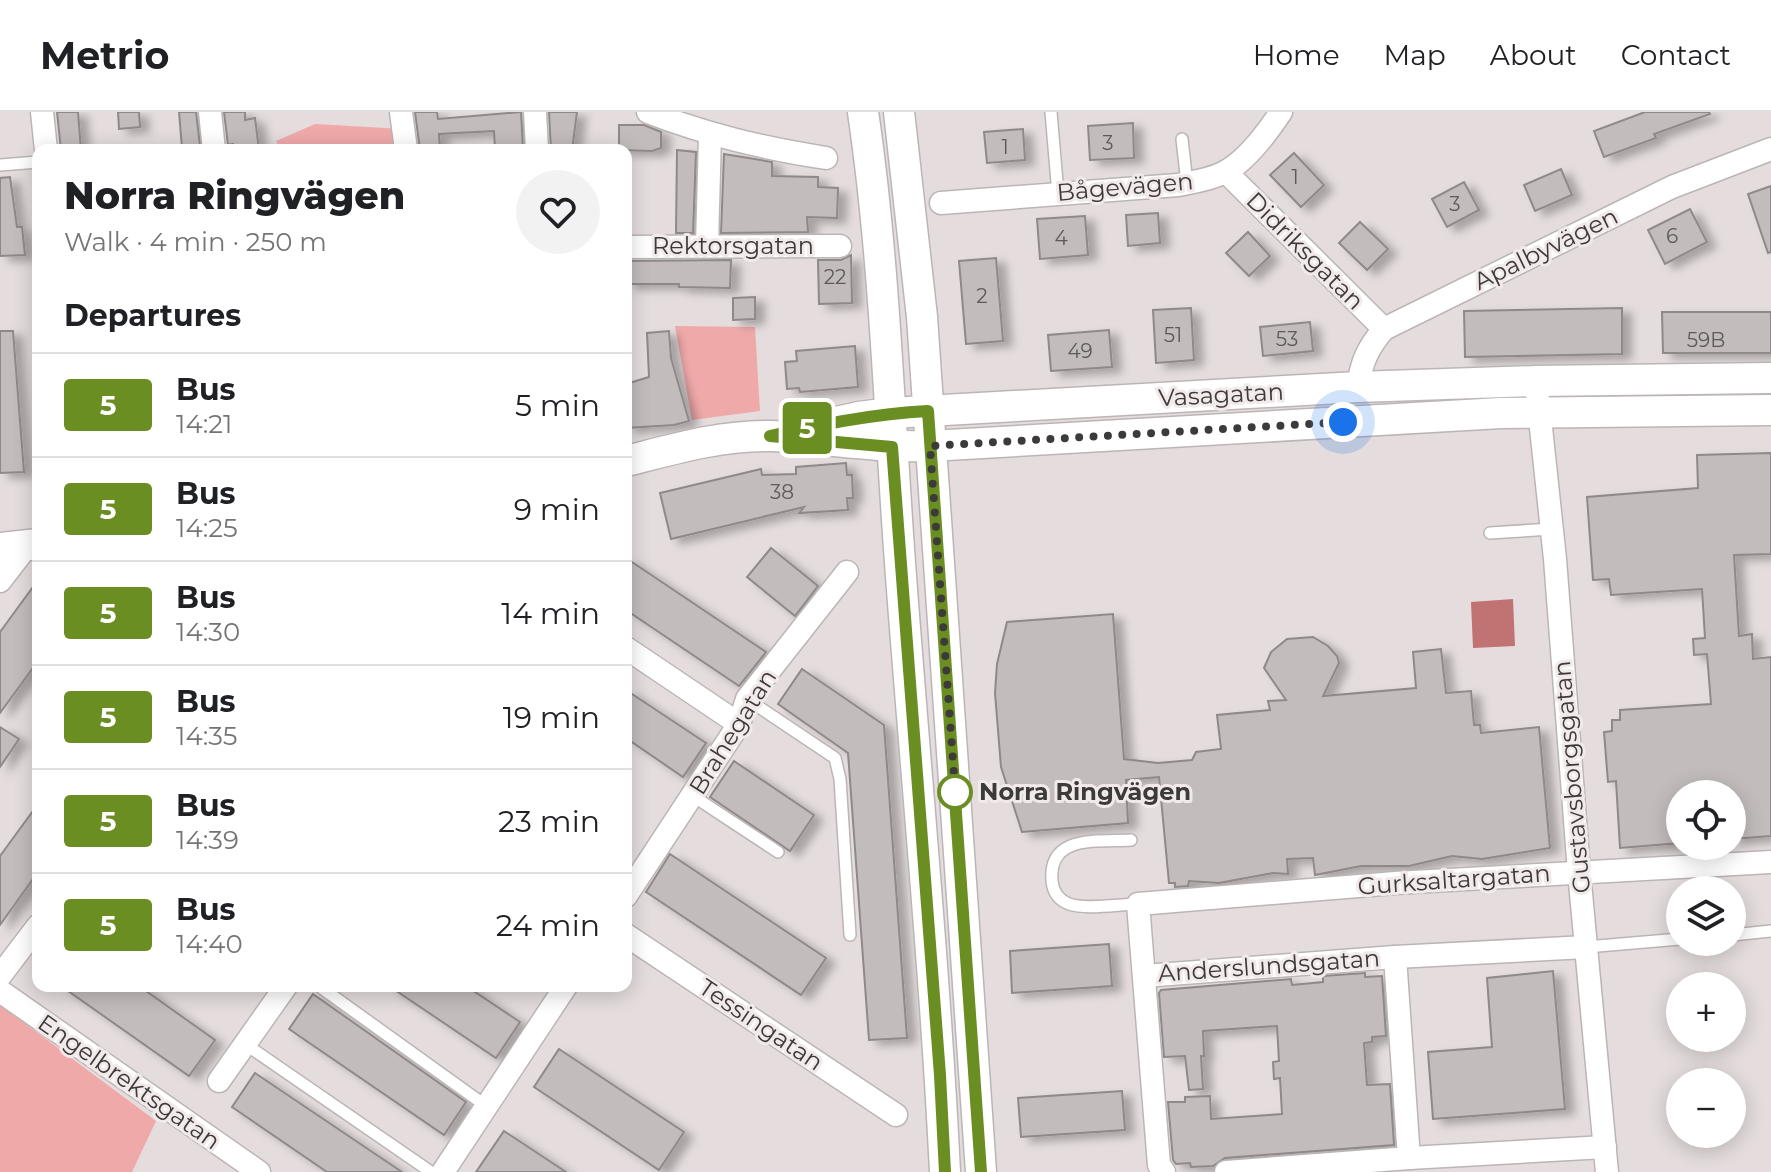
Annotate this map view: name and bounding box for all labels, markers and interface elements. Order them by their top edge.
text: Metrio [40,32,169,79]
text: Home [1253,38,1340,72]
text: Map [1384,38,1446,72]
text: About [1490,38,1577,72]
text: Contact [1621,38,1731,72]
house number: 3 [1102,131,1114,155]
house number: 1 [1001,135,1009,159]
house number: 1 [1291,165,1299,189]
street label: Bågevägen [1056,166,1194,207]
button: heart [516,170,600,254]
text: Norra Ringvägen [64,172,405,219]
street label: Didriksgatan [1241,186,1370,315]
house number: 3 [1449,192,1461,216]
street label: Apalbyvägen [1469,201,1623,296]
house number: 6 [1666,224,1678,248]
text: Walk · 4 min · 250 m [64,226,327,258]
house number: 4 [1054,226,1068,250]
street label: Rektorsgatan [652,231,814,260]
house number: 22 [824,265,846,289]
house number: 2 [976,284,988,308]
text: Departures [64,297,241,334]
house number: 51 [1164,323,1182,347]
house number: 53 [1276,327,1298,351]
house number: 59B [1687,328,1725,352]
house number: 49 [1067,339,1093,363]
text: Bus [176,371,236,408]
street label: Vasagatan [1157,377,1285,412]
text: 5 min [515,387,600,424]
text: 5 [100,388,116,422]
line badge: 5 [781,402,833,454]
your location [1323,402,1363,442]
text: 14:21 [176,408,232,440]
text: 5 [799,411,815,445]
text: Bus [176,475,236,512]
house number: 38 [770,480,794,504]
text: 9 min [514,491,600,528]
text: 5 [100,492,116,526]
text: 14:25 [176,512,238,544]
text: Bus [176,579,236,616]
text: 14 min [501,595,600,632]
text: 5 [100,596,116,630]
text: 14:30 [176,616,240,648]
street label: Gustavsborgsgatan [1547,660,1596,894]
street label: Brahegatan [683,664,782,800]
text: Bus [176,683,236,720]
text: 19 min [503,699,600,736]
text: 5 [100,700,116,734]
text: 14:35 [176,720,237,752]
marker: Norra Ringvägen [938,775,972,809]
place label: Norra Ringvägen [979,777,1191,806]
map controls [1666,780,1746,1148]
button: locate [1666,780,1746,860]
text: Bus [176,787,236,824]
text: 23 min [498,803,600,840]
text: 5 [100,804,116,838]
text: 14:39 [176,824,239,856]
street label: Gurksaltargatan [1357,858,1551,901]
button: layers [1666,876,1746,956]
text: Bus [176,891,236,928]
text: 24 min [496,907,600,944]
text: 5 [100,908,116,942]
text: 14:40 [176,928,243,960]
street label: Anderslundsgatan [1157,943,1381,988]
street label: Tessingatan [694,972,829,1077]
button: + [1666,972,1746,1052]
street label: Engelbrektsgatan [33,1008,226,1155]
button: − [1666,1068,1746,1148]

